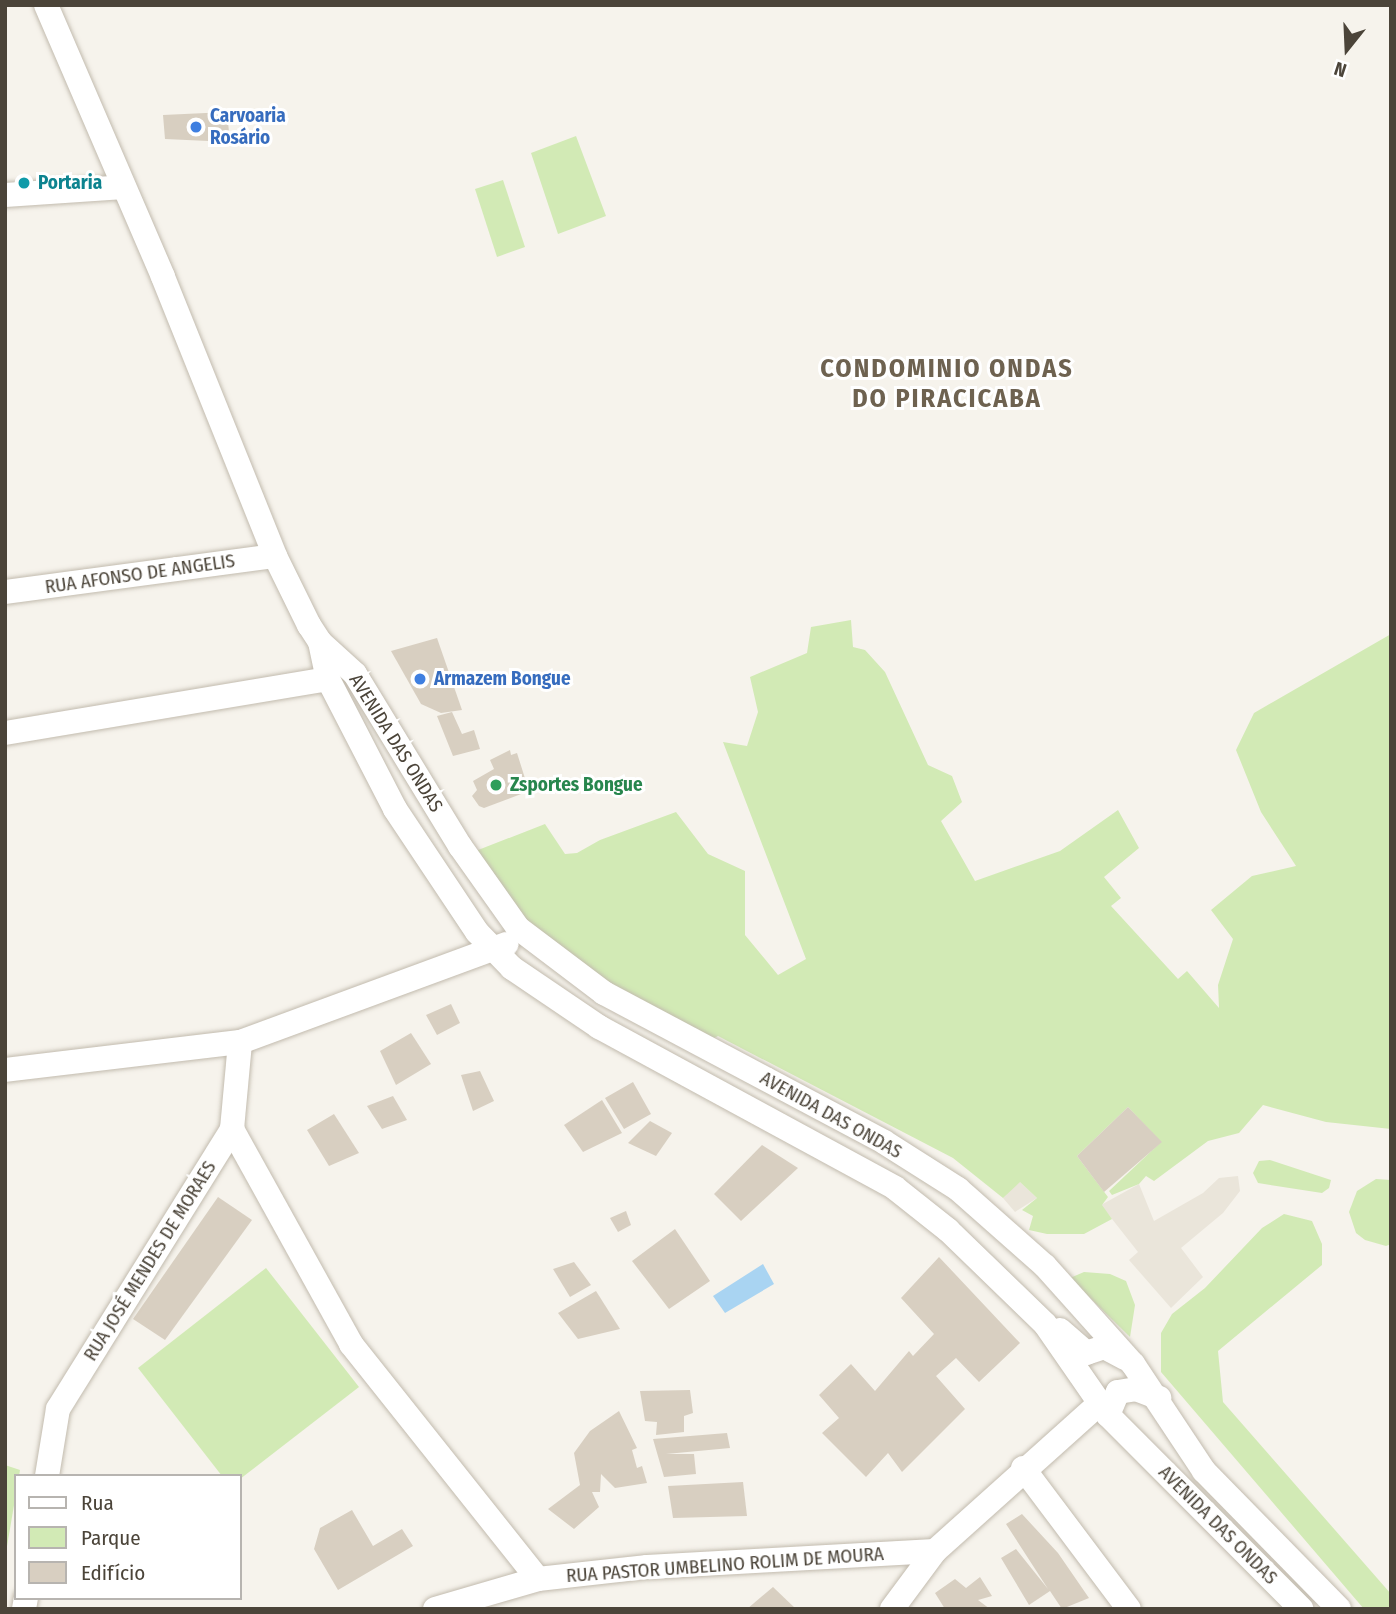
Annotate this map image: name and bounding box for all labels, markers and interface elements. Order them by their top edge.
north arrow [1312,14,1382,84]
text: N [1331,57,1349,82]
place label: Carvoaria Rosário [210,105,286,149]
marker: Carvoaria Rosário [188,119,204,135]
place label: Portaria [38,172,102,194]
marker: Portaria [16,175,32,191]
district label: CONDOMINIO ONDAS DO PIRACICABA [822,353,1072,414]
street label: RUA AFONSO DE ANGELIS [44,549,236,599]
place label: Armazem Bongue [434,668,571,690]
street label: AVENIDA DAS ONDAS [344,670,448,816]
marker: Armazem Bongue [412,671,428,687]
place label: Zsportes Bongue [510,774,643,796]
marker: Zsportes Bongue [488,777,504,793]
street label: AVENIDA DAS ONDAS [756,1067,906,1163]
street label: RUA JOSÉ MENDES DE MORAES [79,1157,221,1365]
street label: AVENIDA DAS ONDAS [1154,1461,1282,1589]
legend [14,1474,242,1600]
text: Rua [81,1490,114,1516]
text: Parque [81,1525,141,1551]
street label: RUA PASTOR UMBELINO ROLIM DE MOURA [565,1543,885,1587]
text: Edifício [81,1560,145,1586]

